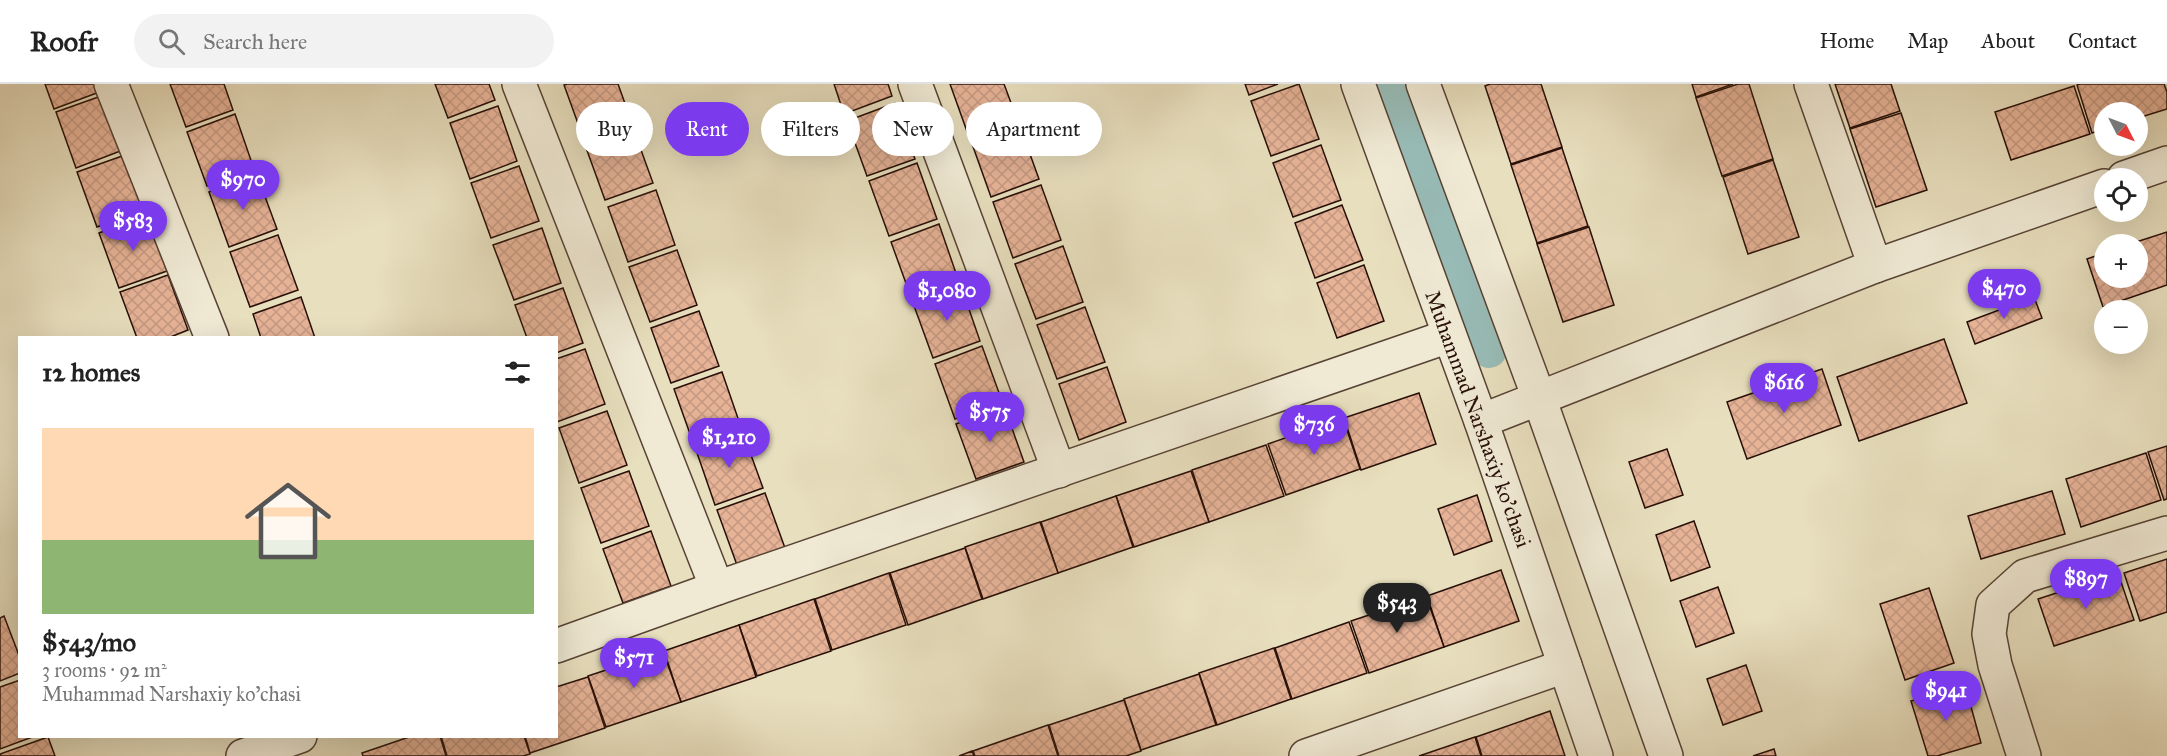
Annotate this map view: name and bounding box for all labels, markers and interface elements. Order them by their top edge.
search box [134,14,554,68]
text: Roofr [30,24,98,59]
icon: search [155,25,188,58]
text: Search here [203,28,307,55]
text: Home [1819,28,1874,54]
text: Map [1907,28,1948,54]
text: About [1981,28,2035,54]
text: Contact [2068,28,2137,54]
chip: Buy [576,102,653,156]
chip: Rent [665,102,749,156]
chip: Filters [761,102,860,156]
chip: New [872,102,954,156]
chip: Apartment [966,102,1102,156]
north arrow [2094,102,2148,156]
map controls [2094,102,2148,354]
pin: $970 [207,160,279,211]
text: $970 [220,167,266,191]
button: locate [2094,168,2148,222]
pin: $583 [97,201,169,252]
text: $583 [113,208,153,232]
button: + [2094,234,2148,288]
pin: $470 [1968,269,2040,320]
pin: $1,080 [898,271,996,322]
text: $470 [1982,276,2026,300]
text: $1,080 [918,278,976,302]
street label: Muhammad Narshaxiy ko'chasi [1419,287,1537,551]
button: − [2094,300,2148,354]
text: 12 homes [42,356,140,388]
icon: filters [501,356,534,389]
pin: $616 [1748,363,1820,414]
text: $616 [1764,370,1804,394]
pin: $575 [954,392,1026,443]
text: $575 [969,399,1011,423]
pin: $736 [1278,405,1350,456]
text: $736 [1294,412,1334,436]
pin: $1,210 [680,418,778,469]
text: $1,210 [702,425,756,449]
icon: home [234,467,342,575]
pin: $897 [2050,559,2122,610]
text: $897 [2064,566,2108,590]
pin: $543 [1361,583,1433,634]
text: $543 [1377,590,1417,614]
text: $543/mo [42,626,136,658]
pin: $571 [598,638,670,689]
text: $571 [614,645,654,669]
text: 3 rooms · 92 m² [42,658,167,682]
pin: $941 [1910,671,1982,722]
text: $941 [1925,678,1967,702]
text: Muhammad Narshaxiy ko'chasi [42,682,301,706]

